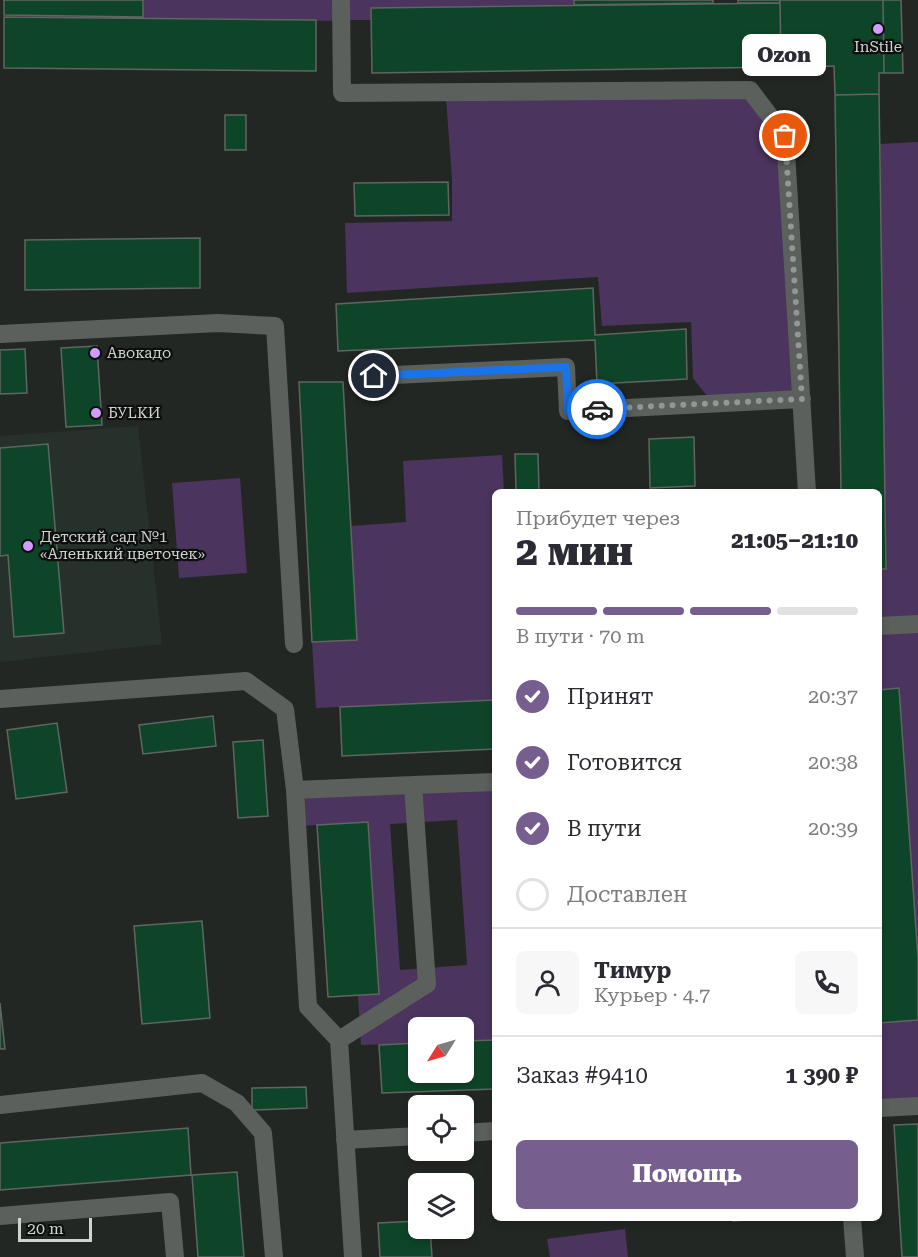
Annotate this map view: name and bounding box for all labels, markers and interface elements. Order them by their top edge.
marker: InStile [871,22,885,36]
callout: Ozon [743,34,827,76]
place label: InStile [854,38,902,56]
text: Ozon [757,43,811,67]
pin [759,110,810,161]
icon: bag [768,119,801,152]
place label: Авокадо [107,344,171,362]
marker: Авокадо [88,346,102,360]
pin [348,350,399,401]
icon: home [357,359,390,392]
courier [567,379,627,439]
icon: car [581,393,614,426]
place label: БУLКИ [108,404,161,422]
marker: БУLКИ [89,406,103,420]
text: Прибудет через [516,506,680,530]
place label: Детский сад №1 «Аленький цветочек» [40,528,205,563]
text: 21:05–21:10 [731,528,858,553]
text: 2 мин [516,529,633,575]
marker: Детский сад №1 «Аленький цветочек» [21,539,35,553]
text: В пути · 70 m [516,624,645,648]
icon: check [516,680,549,713]
text: Принят [567,684,654,709]
text: 20:37 [808,684,858,708]
icon: check [516,746,549,779]
text: Готовится [567,750,682,775]
text: 20:38 [808,750,858,774]
icon: check [516,812,549,845]
text: В пути [567,816,642,841]
text: 20:39 [808,816,858,840]
text: Доставлен [567,882,687,907]
button: person [516,951,579,1014]
button: phone [795,951,858,1014]
text: Тимур [594,958,671,983]
text: Курьер · 4.7 [594,983,710,1007]
north arrow [408,1017,474,1083]
map controls [408,1017,474,1239]
text: Заказ #9410 [516,1063,648,1088]
text: 1 390 ₽ [785,1063,858,1088]
button: locate [408,1095,474,1161]
button: Помощь [516,1140,858,1209]
button: layers [408,1173,474,1239]
scale bar [18,1215,92,1242]
text: 20 m [27,1219,64,1238]

